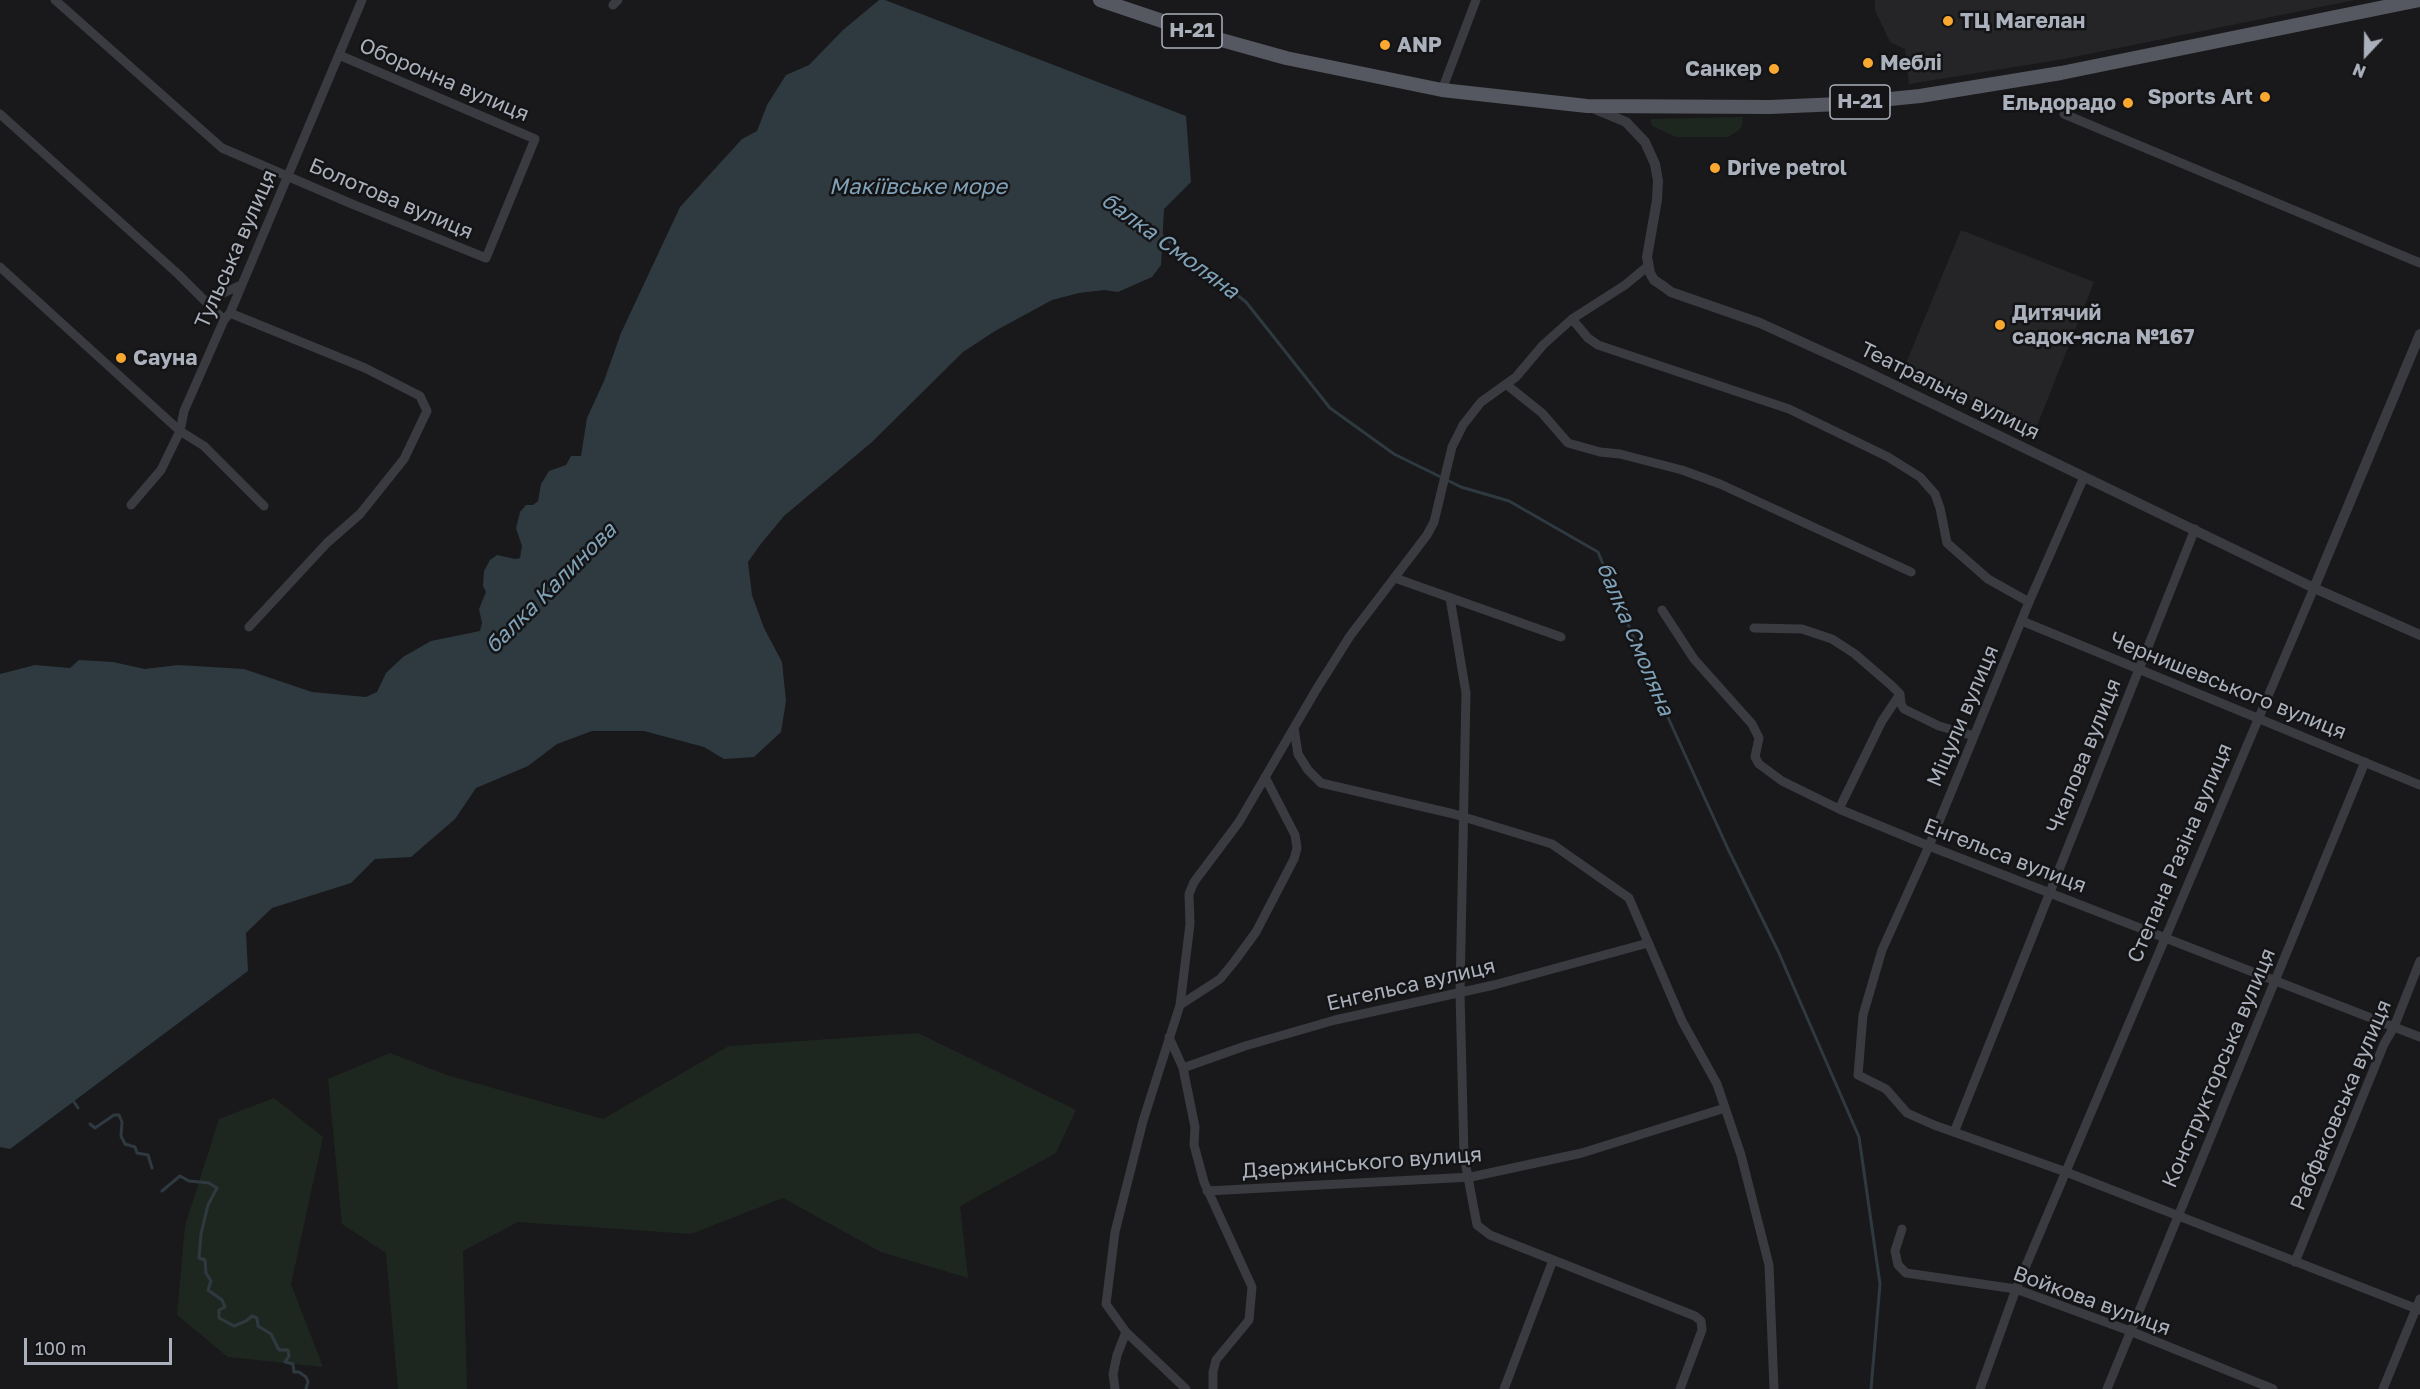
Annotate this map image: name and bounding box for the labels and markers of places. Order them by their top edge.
place label: ТЦ Магелан [1960,8,2085,34]
marker: ТЦ Магелан [1941,14,1955,28]
place label: ANP [1397,32,1442,58]
marker: ANP [1378,38,1392,52]
place label: Меблі [1880,50,1942,76]
place label: Санкер [1685,56,1762,82]
marker: Меблі [1861,56,1875,70]
marker: Санкер [1767,62,1781,76]
place label: Sports Art [2147,84,2253,110]
place label: Ельдорадо [2002,90,2116,116]
marker: Sports Art [2258,90,2272,104]
marker: Ельдорадо [2121,96,2135,110]
place label: Drive petrol [1727,155,1847,181]
marker: Drive petrol [1708,161,1722,175]
place label: Дитячий садок-ясла №167 [2012,300,2195,350]
marker: Дитячий садок-ясла №167 [1993,318,2007,332]
place label: Сауна [133,345,197,371]
marker: Сауна [114,351,128,365]

